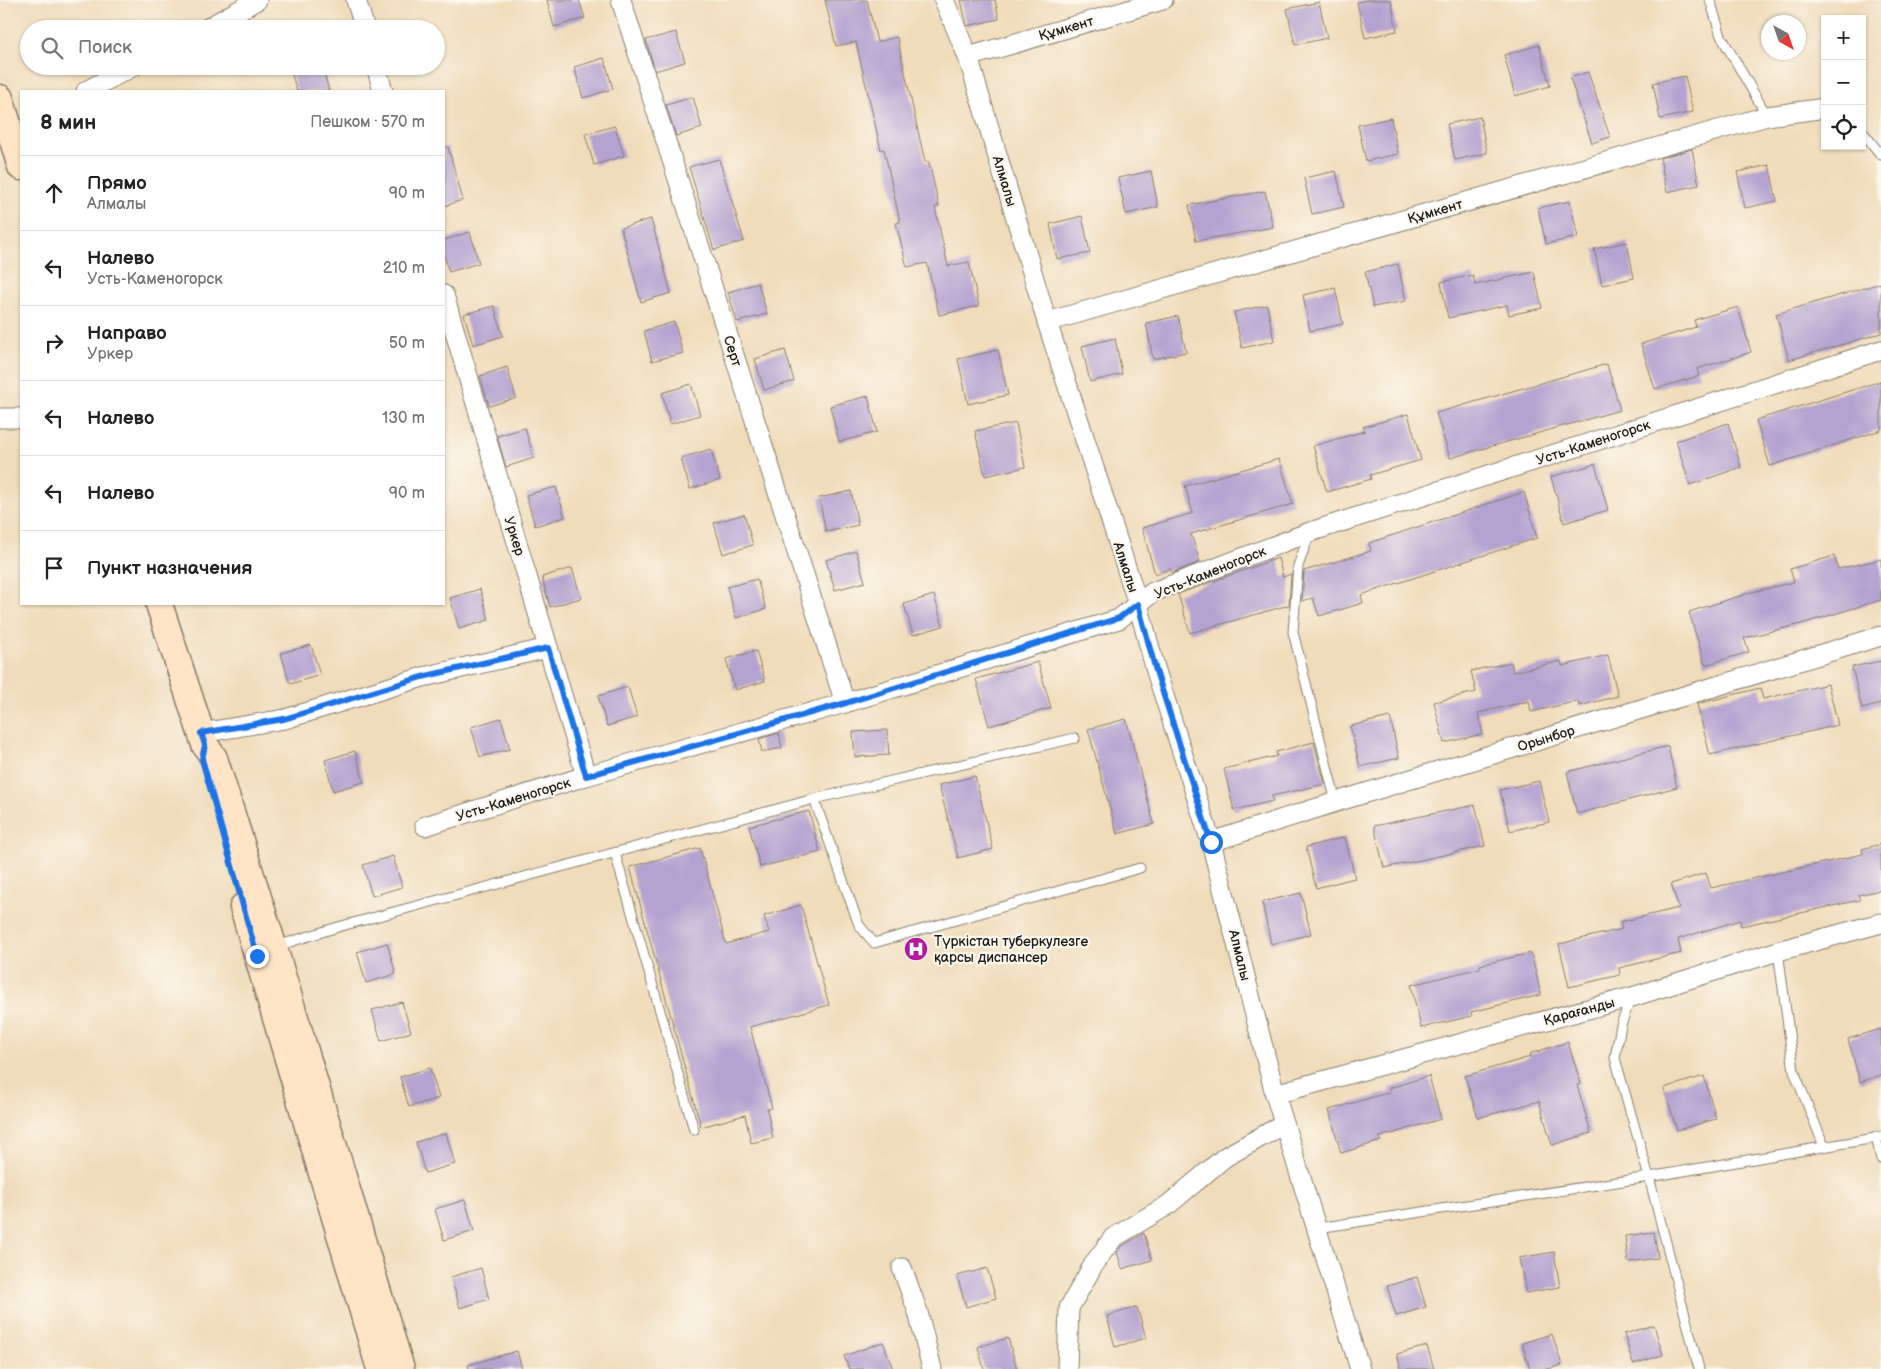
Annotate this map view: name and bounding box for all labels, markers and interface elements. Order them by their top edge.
street label: Құмкент [1037,12,1096,44]
north arrow [1761,15,1806,60]
map controls [1821,15,1866,150]
button: + [1821,15,1866,60]
search box [20,20,445,75]
icon: search [38,34,66,62]
text: Поиск [78,36,132,59]
button: − [1821,60,1866,105]
button: locate [1821,105,1866,150]
text: 8 мин [40,110,96,135]
text: Пешком · 570 m [310,113,425,132]
street label: Алмалы [989,153,1020,208]
text: Прямо [87,172,147,195]
icon: ahead [40,179,68,207]
text: 90 m [389,184,425,203]
text: Алмалы [87,195,146,214]
street label: Құмкент [1406,195,1465,227]
text: Налево [87,247,154,270]
icon: left [40,254,68,282]
text: 210 m [383,259,425,278]
text: Усть-Каменогорск [87,270,223,289]
text: Направо [87,322,167,345]
icon: right [40,329,68,357]
text: 50 m [389,334,425,353]
street label: Серт [720,334,746,369]
text: Уркер [87,345,133,364]
icon: left [40,404,68,432]
text: Налево [87,407,154,430]
text: 130 m [382,409,425,428]
street label: Усть-Каменогорск [1534,416,1653,469]
icon: left [40,479,68,507]
text: Налево [87,482,154,505]
text: 90 m [389,484,425,503]
street label: Уркер [501,514,529,558]
street label: Алмалы [1109,539,1142,594]
street label: Усть-Каменогорск [1152,542,1269,603]
icon: arrive [40,554,68,582]
text: Пункт назначения [87,557,252,580]
street label: Орынбор [1516,722,1577,755]
street label: Усть-Каменогорск [454,774,573,825]
route start [1200,831,1223,854]
street label: Алмалы [1225,927,1254,982]
place label: Түркістан туберкулезге қарсы диспансер [934,933,1089,966]
hospital icon: Түркістан туберкулезге қарсы диспансер [903,936,929,962]
route end [246,945,269,968]
street label: Қарағанды [1542,994,1617,1029]

